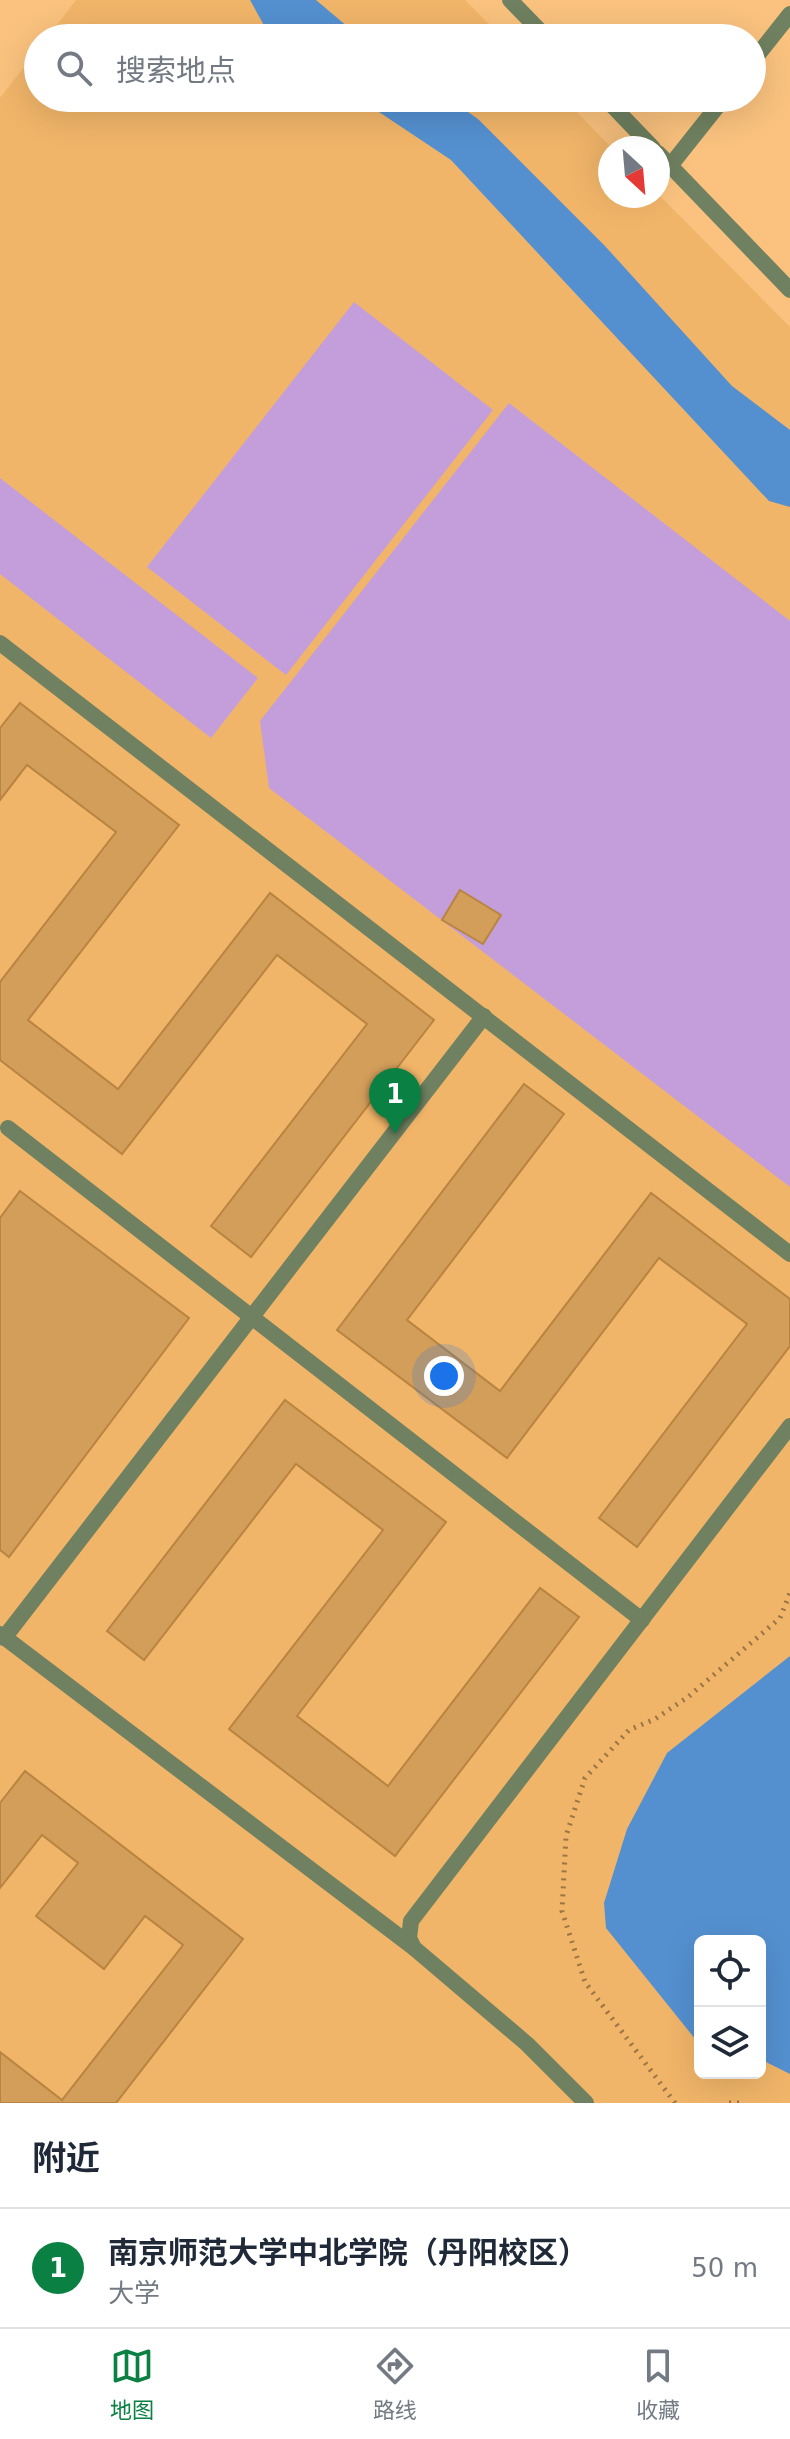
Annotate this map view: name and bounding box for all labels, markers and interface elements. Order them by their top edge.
search box [24,24,766,112]
icon: search [52,46,96,90]
text: 搜索地点 [116,53,236,88]
north arrow [598,136,670,208]
pin: 1 [369,1068,421,1134]
your location [424,1356,464,1396]
map controls [694,1935,766,2079]
button: locate [694,1935,766,2007]
button: layers [694,2007,766,2079]
text: 附近 [32,2138,100,2178]
text: 南京师范大学中北学院（丹阳校区） [108,2235,588,2270]
text: 1 [49,2253,67,2283]
text: 50 m [691,2253,758,2283]
text: 大学 [108,2278,160,2308]
tab: 地图 [110,2344,154,2424]
tab: 路线 [373,2344,417,2424]
tab: 收藏 [636,2344,680,2424]

